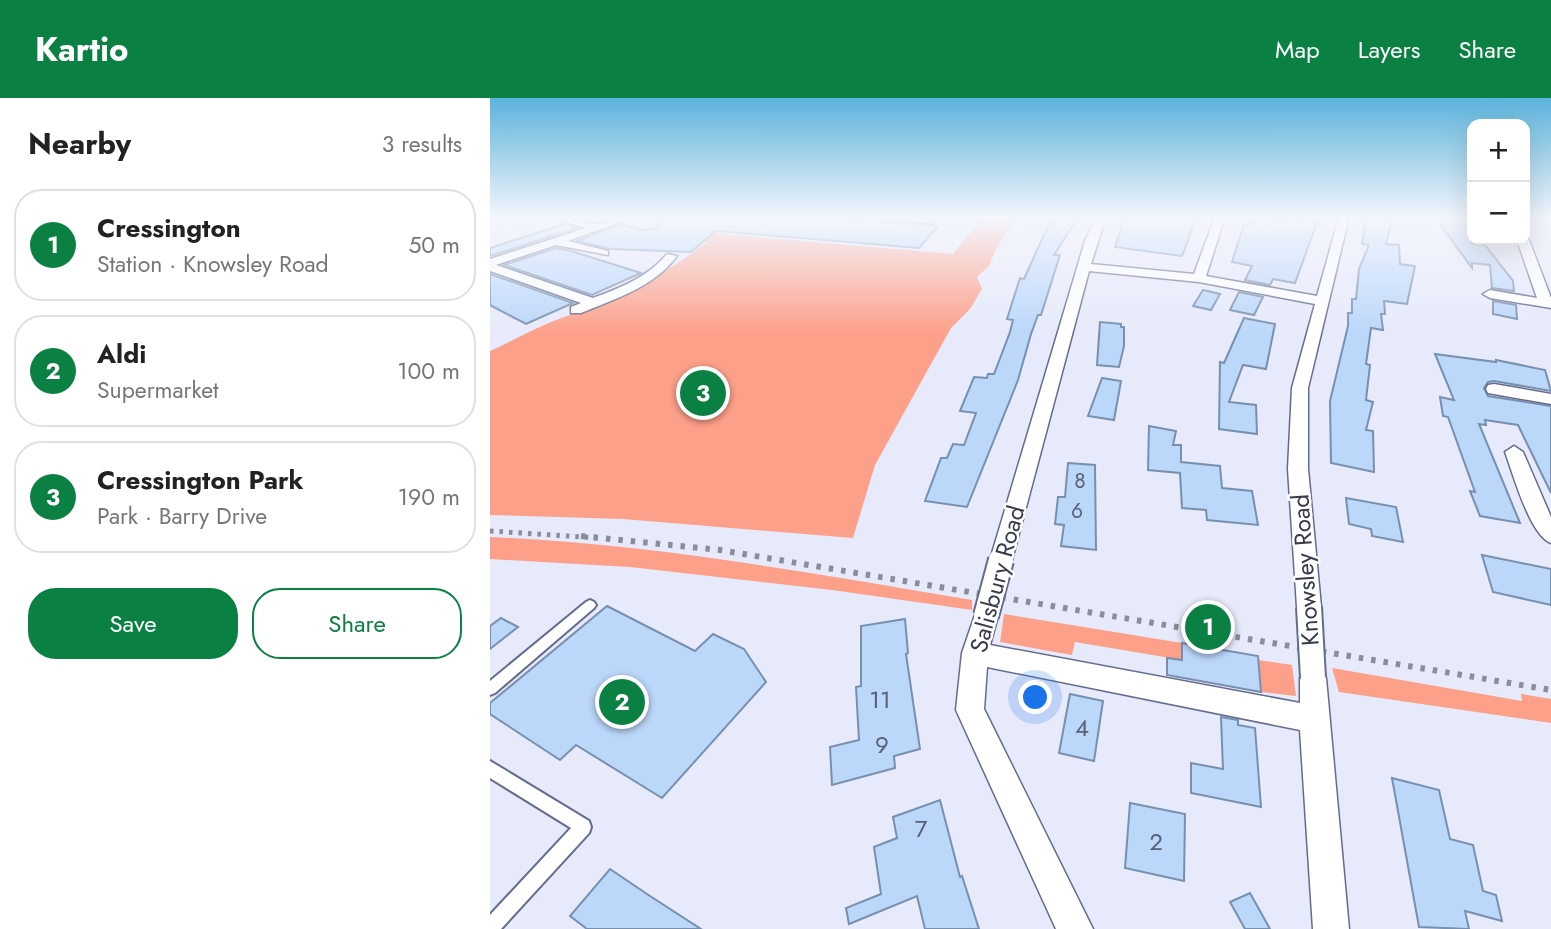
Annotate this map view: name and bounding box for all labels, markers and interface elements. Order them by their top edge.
text: Kartio [35,26,129,73]
text: Map [1275,32,1320,67]
text: Layers [1358,32,1420,67]
text: Share [1458,32,1516,67]
map controls [1467,119,1530,245]
button: + [1467,119,1530,182]
text: Nearby [28,122,131,165]
text: 3 results [382,127,462,161]
button: − [1467,182,1530,245]
text: Cressington [97,209,241,247]
text: 1 [47,228,59,262]
text: 50 m [408,228,460,262]
text: Station · Knowsley Road [97,247,329,281]
text: Aldi [97,335,146,373]
text: 2 [45,354,61,388]
text: 100 m [397,354,460,388]
pin: 3 [680,367,726,419]
text: Supermarket [97,373,219,407]
text: Cressington Park [97,461,304,499]
house number: 8 [1074,466,1086,496]
text: 3 [46,480,60,514]
text: 190 m [398,480,460,514]
street label: Knowsley Road [1282,493,1328,647]
house number: 6 [1071,496,1083,526]
text: Park · Barry Drive [97,499,267,533]
street label: Salisbury Road [961,502,1033,656]
button: Save [28,588,238,659]
button: Share [252,588,462,659]
pin: 1 [1185,601,1231,653]
pin: 2 [599,676,645,728]
your location [1018,680,1052,714]
house number: 11 [869,682,891,717]
house number: 4 [1075,710,1089,745]
house number: 9 [875,727,889,762]
house number: 7 [915,811,928,846]
house number: 2 [1149,824,1163,859]

